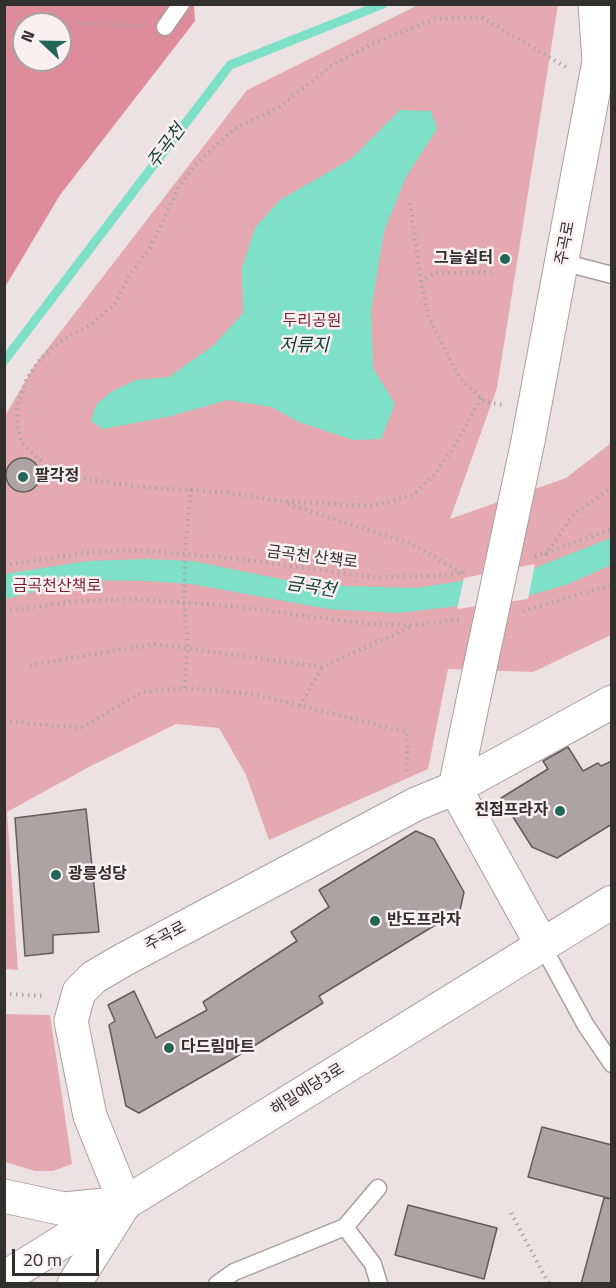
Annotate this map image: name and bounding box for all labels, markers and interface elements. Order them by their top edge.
north arrow [12,12,72,72]
text: N [14,26,40,46]
water label: 주곡천 [143,121,191,173]
street label: 주곡로 [552,219,580,267]
place label: 그늘쉼터 [434,249,493,269]
marker: 그늘쉼터 [498,252,512,266]
park label: 두리공원 [283,312,341,332]
water label: 저류지 [279,336,329,358]
place label: 팔각정 [35,467,79,487]
marker: 팔각정 [16,470,30,484]
street label: 금곡천 산책로 [265,543,359,573]
water label: 금곡천 [285,573,337,603]
park label: 금곡천산책로 [13,577,101,597]
place label: 진접프라자 [474,801,548,821]
marker: 진접프라자 [553,804,567,818]
place label: 광릉성당 [68,865,127,885]
marker: 광릉성당 [49,868,63,882]
place label: 반도프라자 [387,911,461,931]
marker: 반도프라자 [368,914,382,928]
street label: 주곡로 [142,918,190,956]
place label: 다드림마트 [181,1038,255,1058]
marker: 다드림마트 [162,1041,176,1055]
street label: 해밀예당3로 [268,1060,348,1120]
scale bar [15,1237,102,1275]
text: 20 m [23,1246,62,1273]

